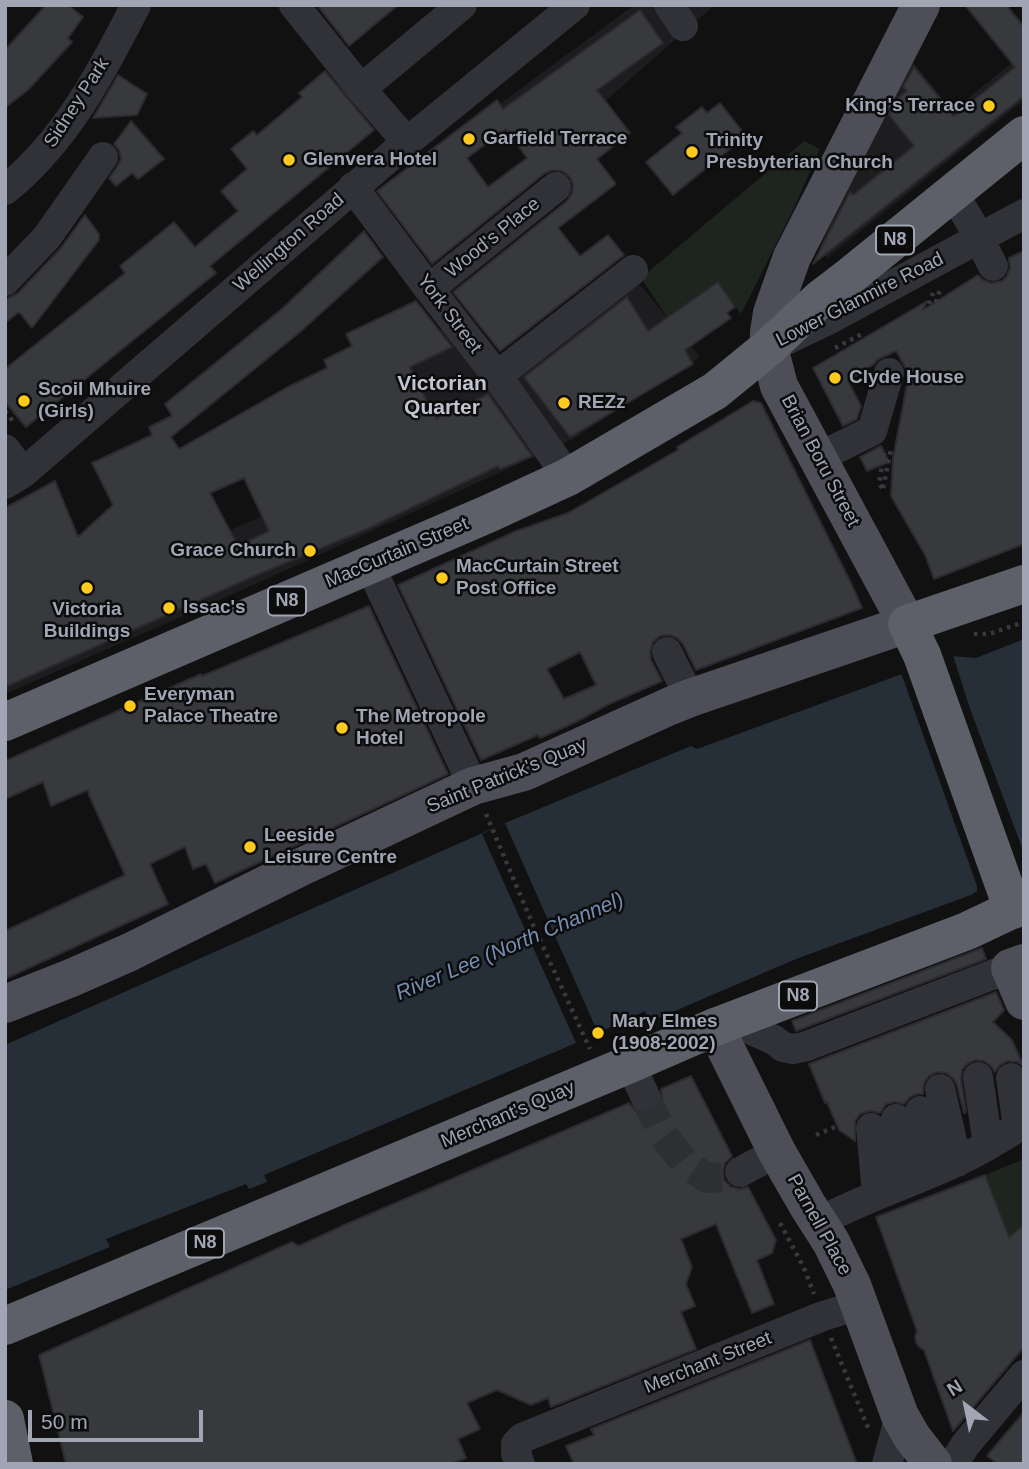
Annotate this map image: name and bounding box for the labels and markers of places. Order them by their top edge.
place label: King's Terrace [845,95,975,117]
marker: King's Terrace [981,98,997,114]
place label: Garfield Terrace [483,128,627,150]
place label: Trinity Presbyterian Church [706,130,893,174]
marker: Garfield Terrace [461,131,477,147]
marker: Trinity Presbyterian Church [684,144,700,160]
place label: Glenvera Hotel [303,149,437,171]
marker: Glenvera Hotel [281,152,297,168]
place label: Clyde House [849,367,964,389]
marker: Clyde House [827,370,843,386]
place label: Scoil Mhuire (Girls) [38,379,151,423]
place label: REZz [578,392,626,414]
marker: Scoil Mhuire (Girls) [16,393,32,409]
marker: REZz [556,395,572,411]
place label: Grace Church [170,540,296,562]
marker: Grace Church [302,543,318,559]
place label: MacCurtain Street Post Office [456,556,619,600]
marker: MacCurtain Street Post Office [434,570,450,586]
marker: Victoria Buildings [79,580,95,596]
place label: Issac's [183,597,246,619]
place label: Victoria Buildings [44,599,130,643]
marker: Issac's [161,600,177,616]
place label: Everyman Palace Theatre [144,684,278,728]
marker: Everyman Palace Theatre [122,698,138,714]
place label: The Metropole Hotel [356,706,486,750]
marker: The Metropole Hotel [334,720,350,736]
place label: Leeside Leisure Centre [264,825,397,869]
marker: Leeside Leisure Centre [242,839,258,855]
place label: Mary Elmes (1908-2002) [612,1011,718,1055]
marker: Mary Elmes (1908-2002) [590,1025,606,1041]

